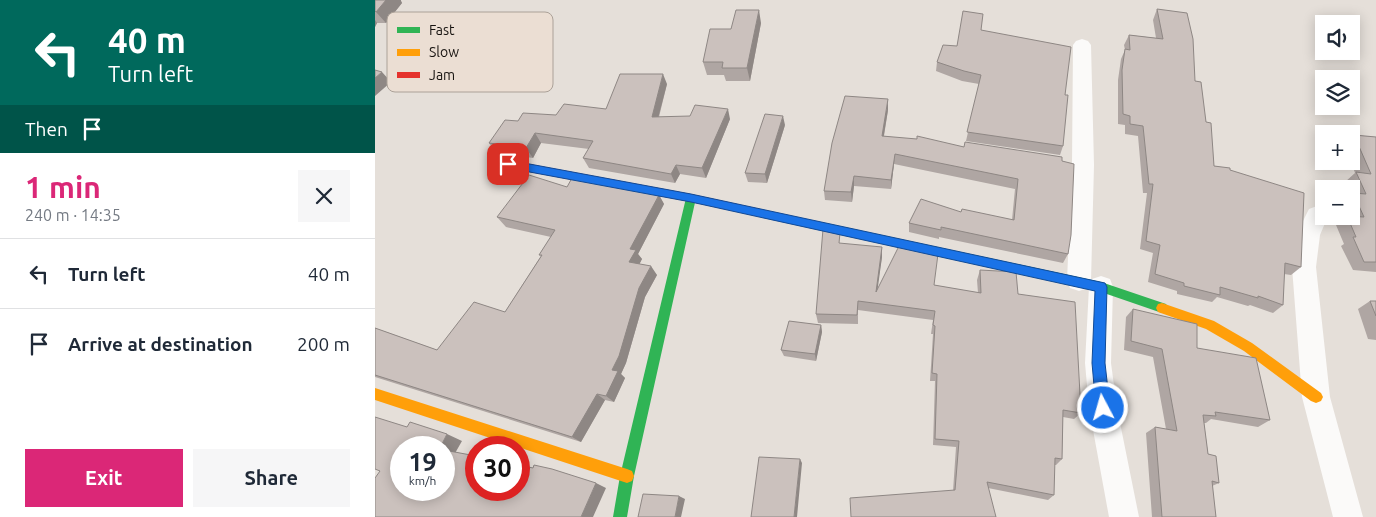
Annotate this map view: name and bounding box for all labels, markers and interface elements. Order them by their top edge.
legend [387,12,553,92]
map controls [1315,15,1360,225]
button: sound [1315,15,1360,60]
icon: left [25,20,90,85]
text: 40 m [108,20,186,60]
text: Fast [429,22,455,38]
text: Slow [429,44,459,60]
text: Turn left [108,61,193,86]
text: Jam [429,67,455,83]
button: layers [1315,70,1360,115]
icon: arrive [78,115,106,143]
text: Then [25,118,68,140]
button: + [1315,125,1360,170]
pin [487,143,529,185]
icon: arrive [494,150,522,178]
text: 1 min [25,170,101,204]
button: close [298,170,350,222]
button: − [1315,180,1360,225]
text: 240 m · 14:35 [25,206,121,224]
icon: left [25,260,53,288]
text: Turn left [68,263,146,285]
text: 40 m [308,263,350,285]
icon: arrive [25,330,53,358]
text: Arrive at destination [68,333,253,355]
text: 200 m [297,333,350,355]
position arrow [1076,381,1128,433]
speed limit sign: 30 [465,436,530,501]
text: 19 [408,448,437,476]
button: Exit [25,449,183,507]
button: Share [193,449,350,507]
text: km/h [409,474,436,487]

